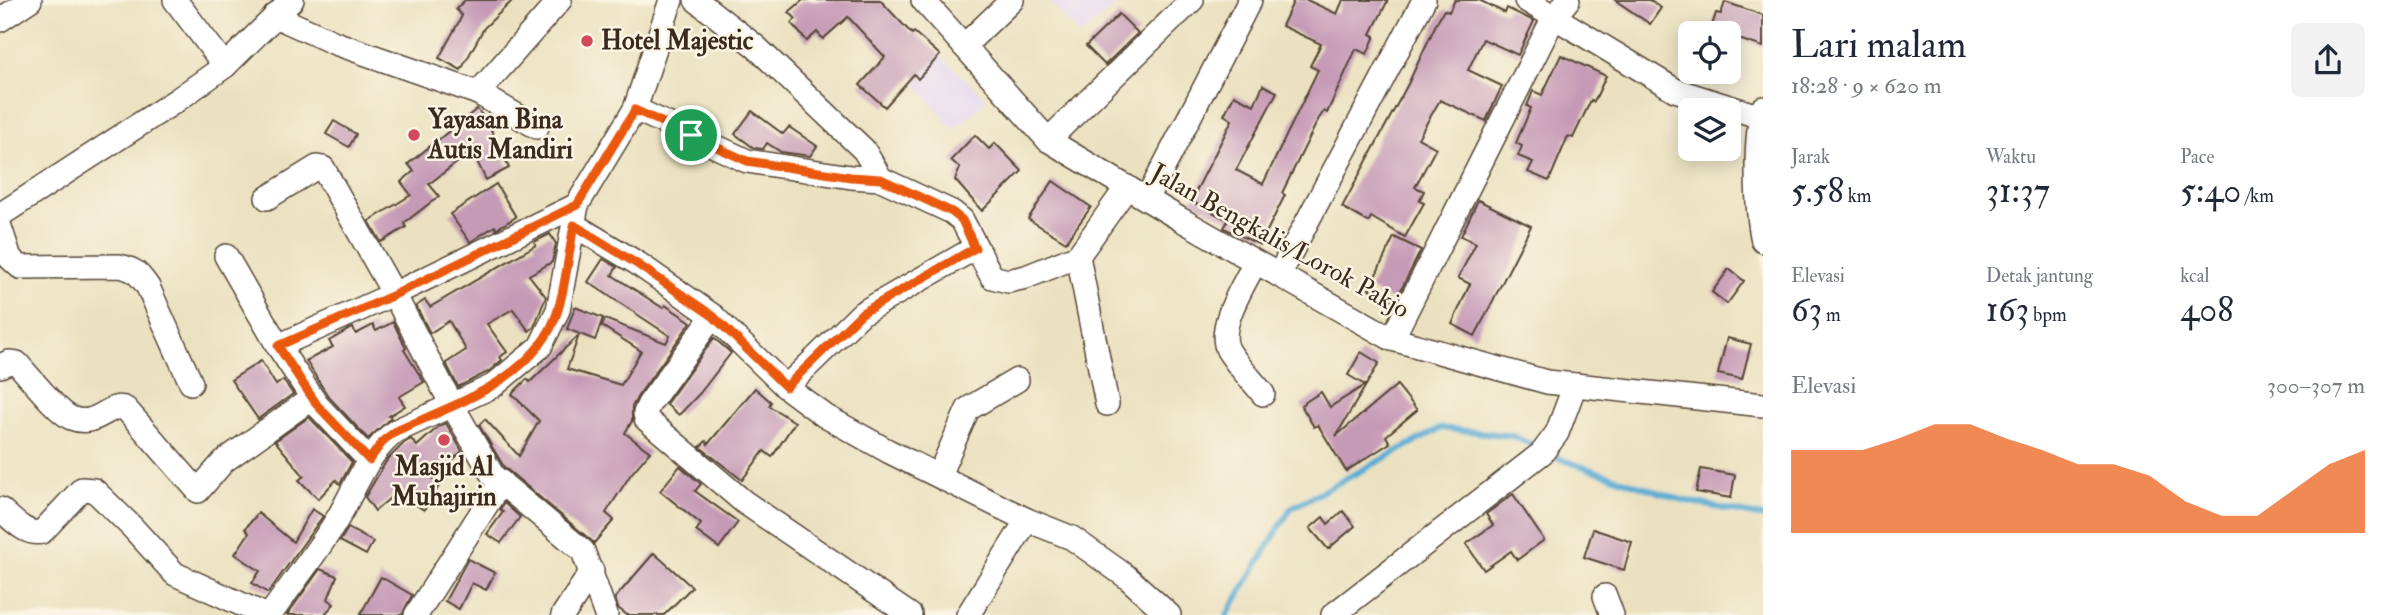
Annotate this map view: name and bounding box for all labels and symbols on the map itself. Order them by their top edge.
place label: Hotel Majestic [601,25,754,57]
marker: Hotel Majestic [579,33,595,49]
place label: Yayasan Bina Autis Mandiri [427,104,573,166]
pin [661,105,721,165]
marker: Yayasan Bina Autis Mandiri [406,127,422,143]
street label: Jalan Bengkalis/Lorok Pakjo [1144,156,1415,325]
marker: Masjid Al Muhajirin [436,432,452,448]
place label: Masjid Al Muhajirin [390,451,497,513]

